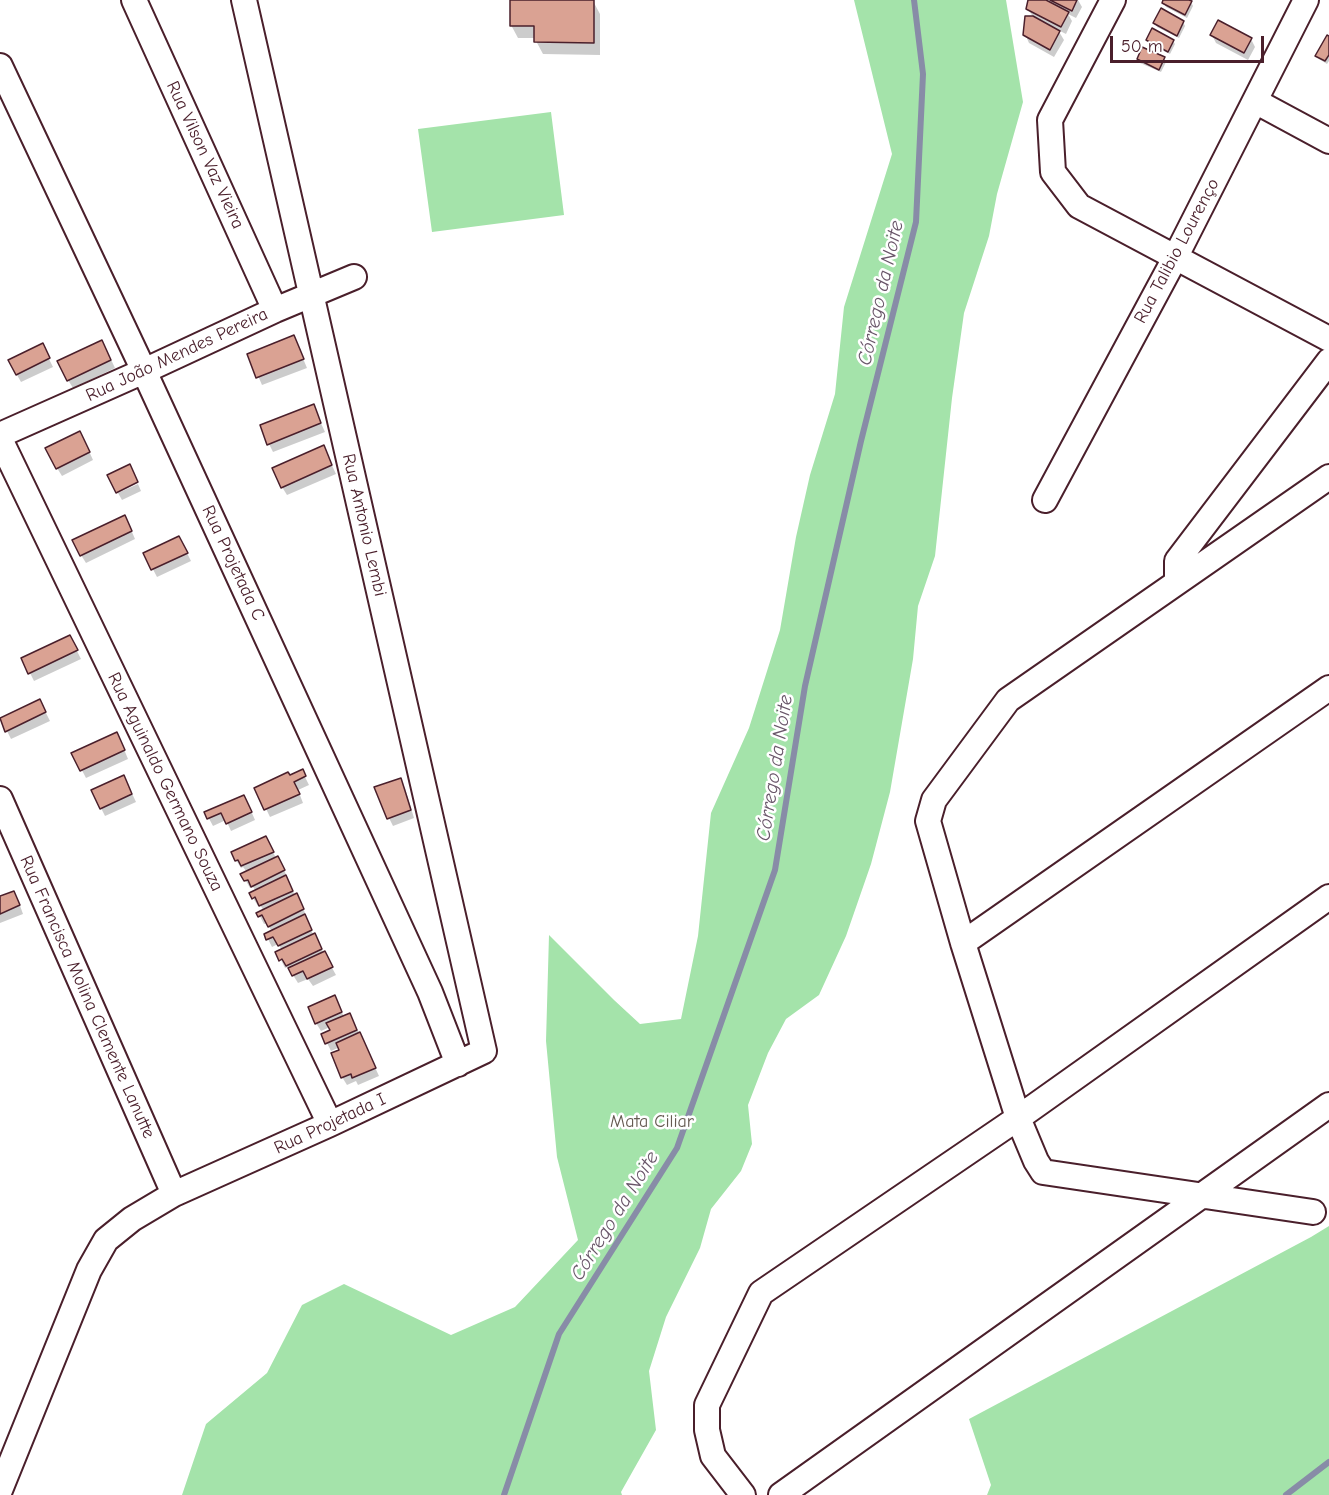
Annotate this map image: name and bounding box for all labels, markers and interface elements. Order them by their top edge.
scale bar [1113,24,1268,62]
text: 50 m [1121,36,1163,57]
street label: Rua Vilson Vaz Vieira [161,78,249,232]
street label: Rua Talibio Lourenço [1130,175,1224,327]
water label: Córrego da Noite [853,218,909,368]
street label: Rua João Mendes Pereira [83,303,271,407]
street label: Rua Antonio Lembi [337,452,391,598]
street label: Rua Projetada C [197,502,269,624]
street label: Rua Aguinaldo Germano Souza [103,669,227,895]
water label: Córrego da Noite [752,693,798,843]
street label: Rua Francisca Molina Clemente Lanutte [15,852,159,1142]
street label: Rua Projetada I [271,1089,389,1159]
park label: Mata Ciliar [610,1111,694,1133]
water label: Córrego da Noite [566,1147,664,1285]

